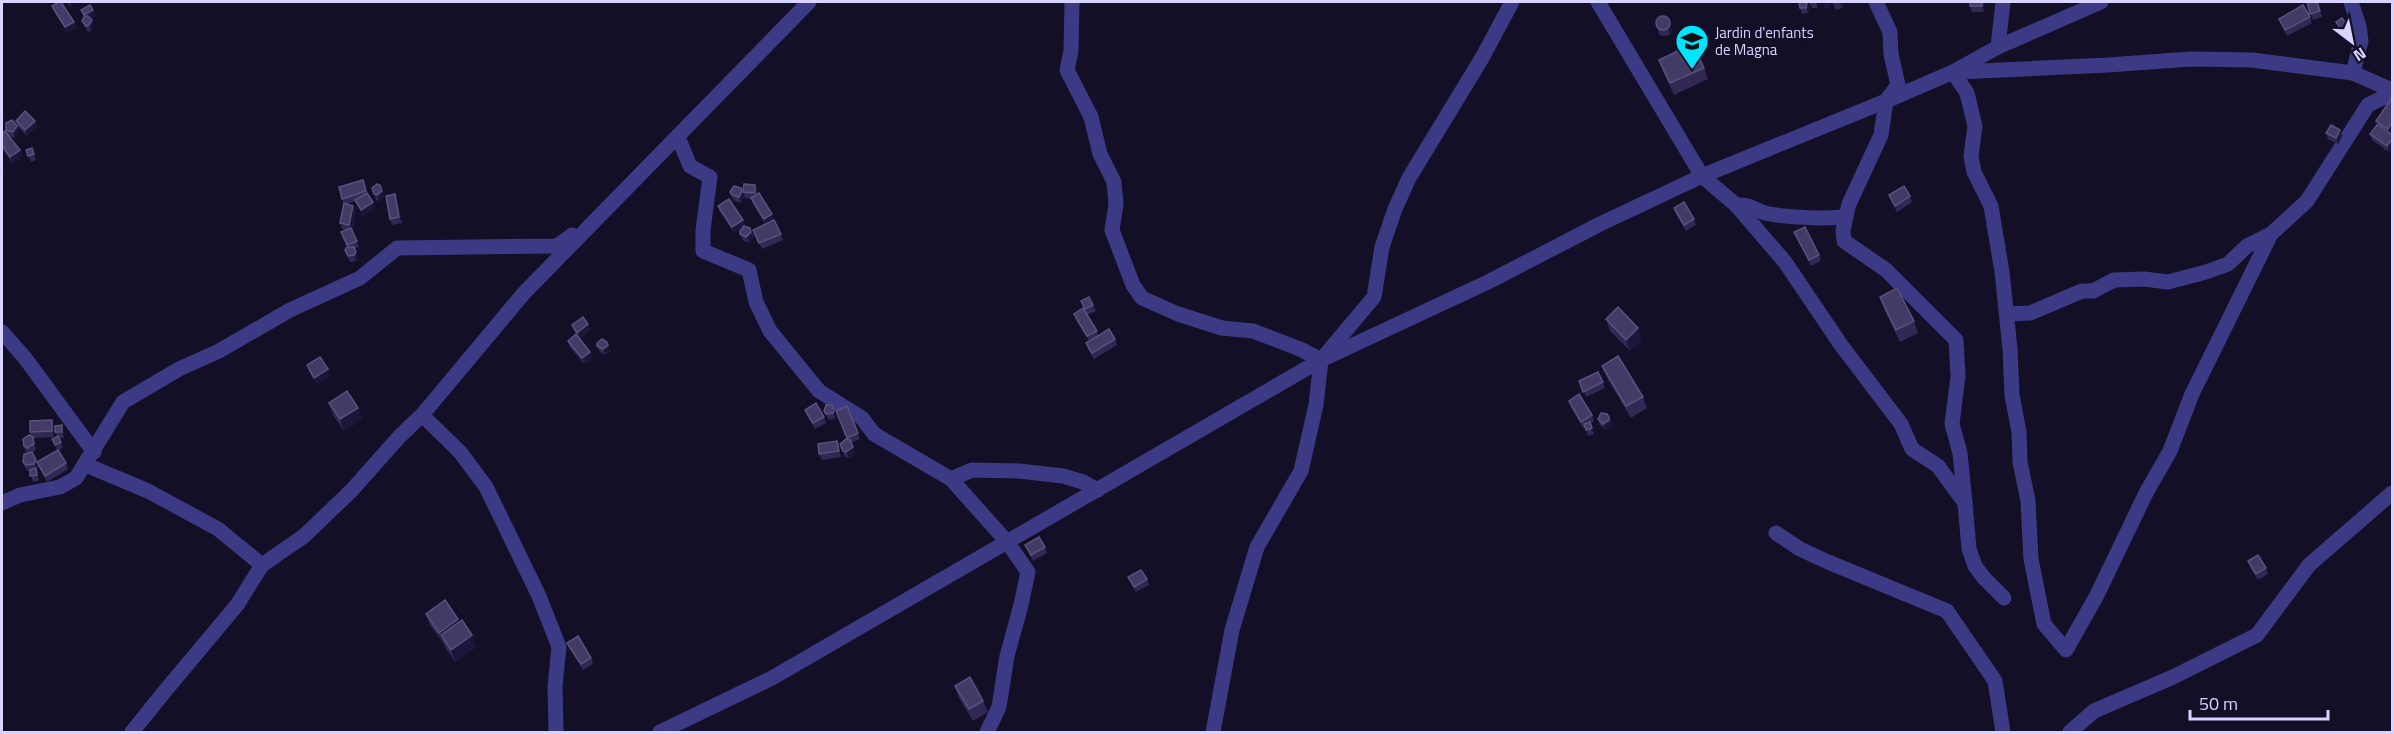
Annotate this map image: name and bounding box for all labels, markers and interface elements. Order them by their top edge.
north arrow [2322,12,2382,72]
place label: Jardin d'enfants de Magna [1715,21,1814,61]
school or university icon: Jardin d'enfants de Magna [1674,23,1710,70]
text: N [2349,42,2371,68]
scale bar [2190,683,2328,721]
text: 50 m [2199,690,2238,717]

